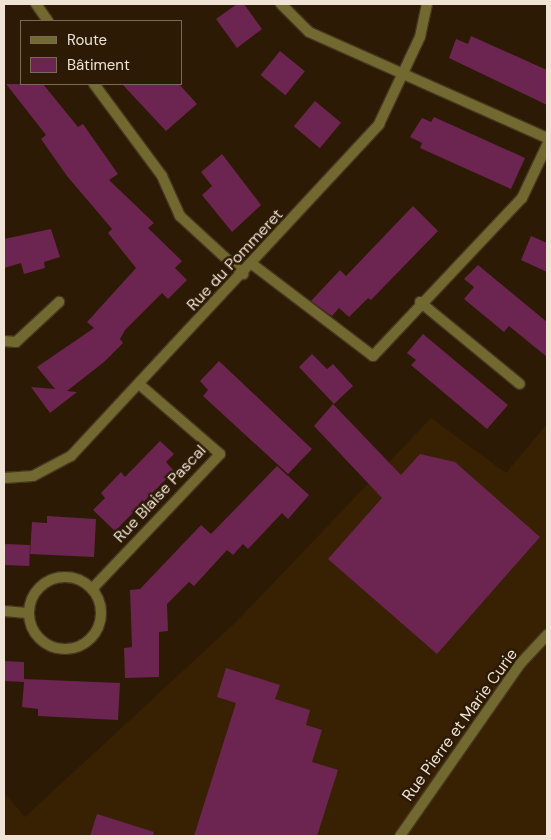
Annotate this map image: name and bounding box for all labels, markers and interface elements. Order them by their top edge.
legend [20,20,182,85]
text: Route [67,30,107,50]
text: Bâtiment [67,55,130,75]
street label: Rue du Pommeret [183,205,287,315]
street label: Rue Blaise Pascal [110,441,210,547]
street label: Rue Pierre et Marie Curie [398,645,522,805]

